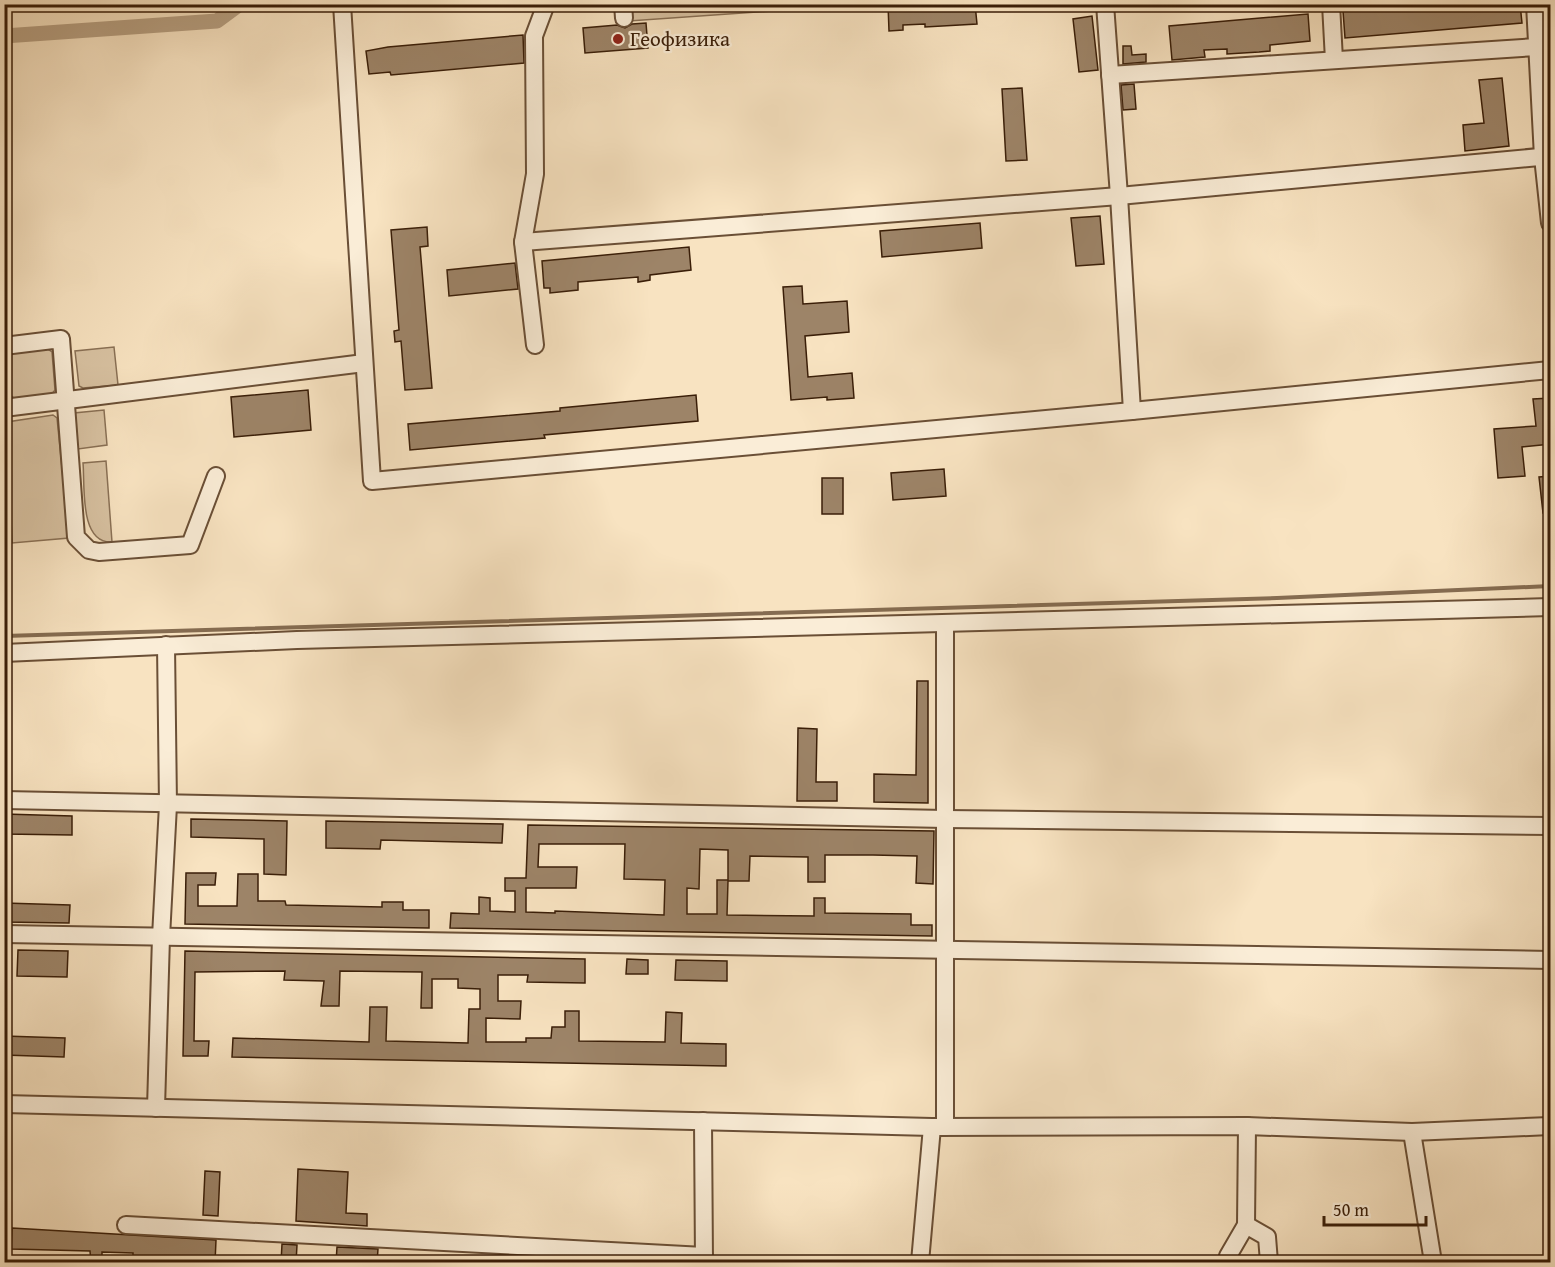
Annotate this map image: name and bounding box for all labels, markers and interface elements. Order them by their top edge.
place label: Геофизика [630,23,730,54]
marker: Геофизика [611,32,625,46]
scale bar [1324,1189,1426,1227]
text: 50 m [1333,1196,1369,1223]

